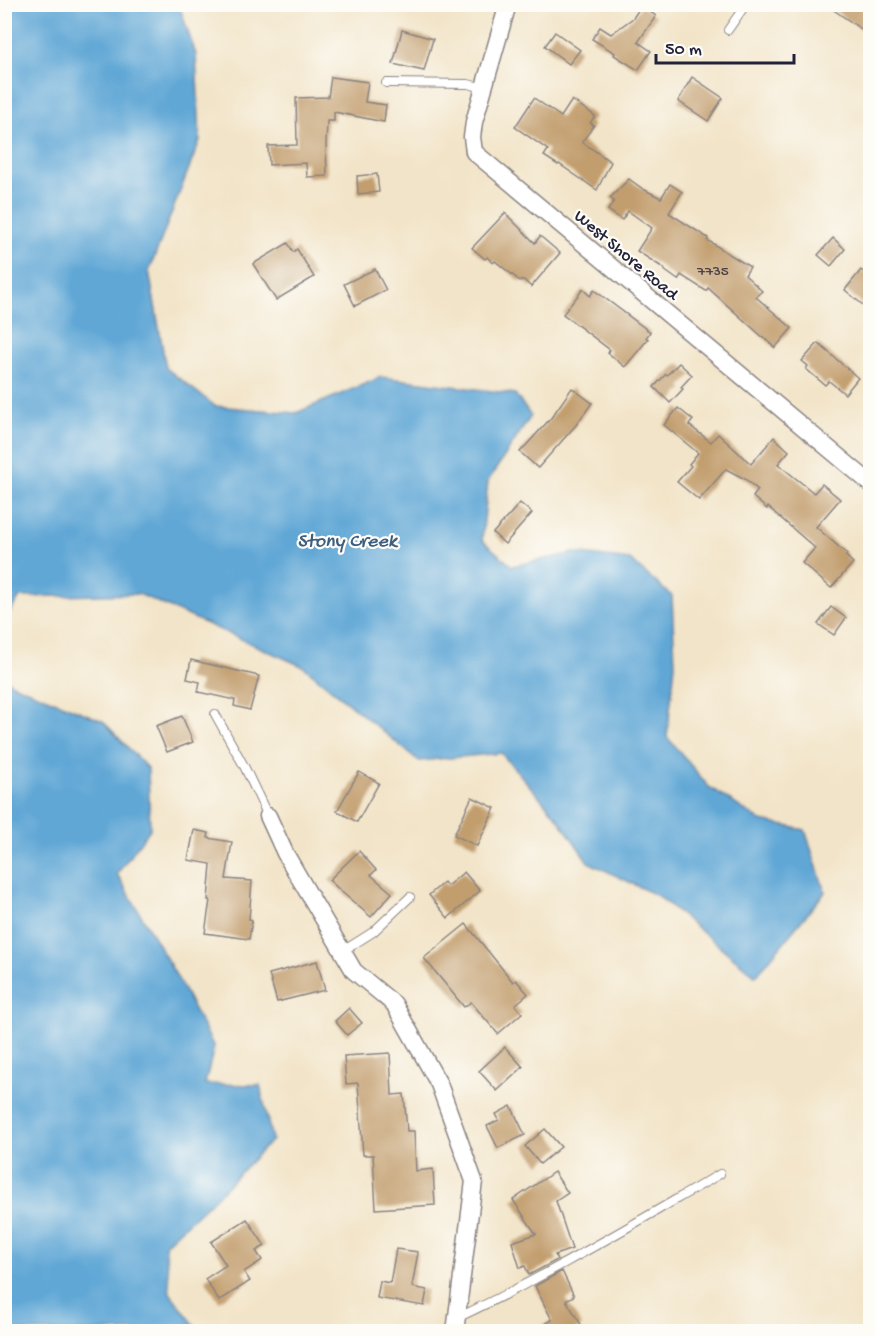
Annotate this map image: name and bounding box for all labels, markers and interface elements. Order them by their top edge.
scale bar [656,27,794,65]
text: 50 m [665,40,702,61]
street label: West Shore Road [569,206,683,306]
house number: 7735 [696,263,729,281]
water label: Stony Creek [297,531,399,554]

